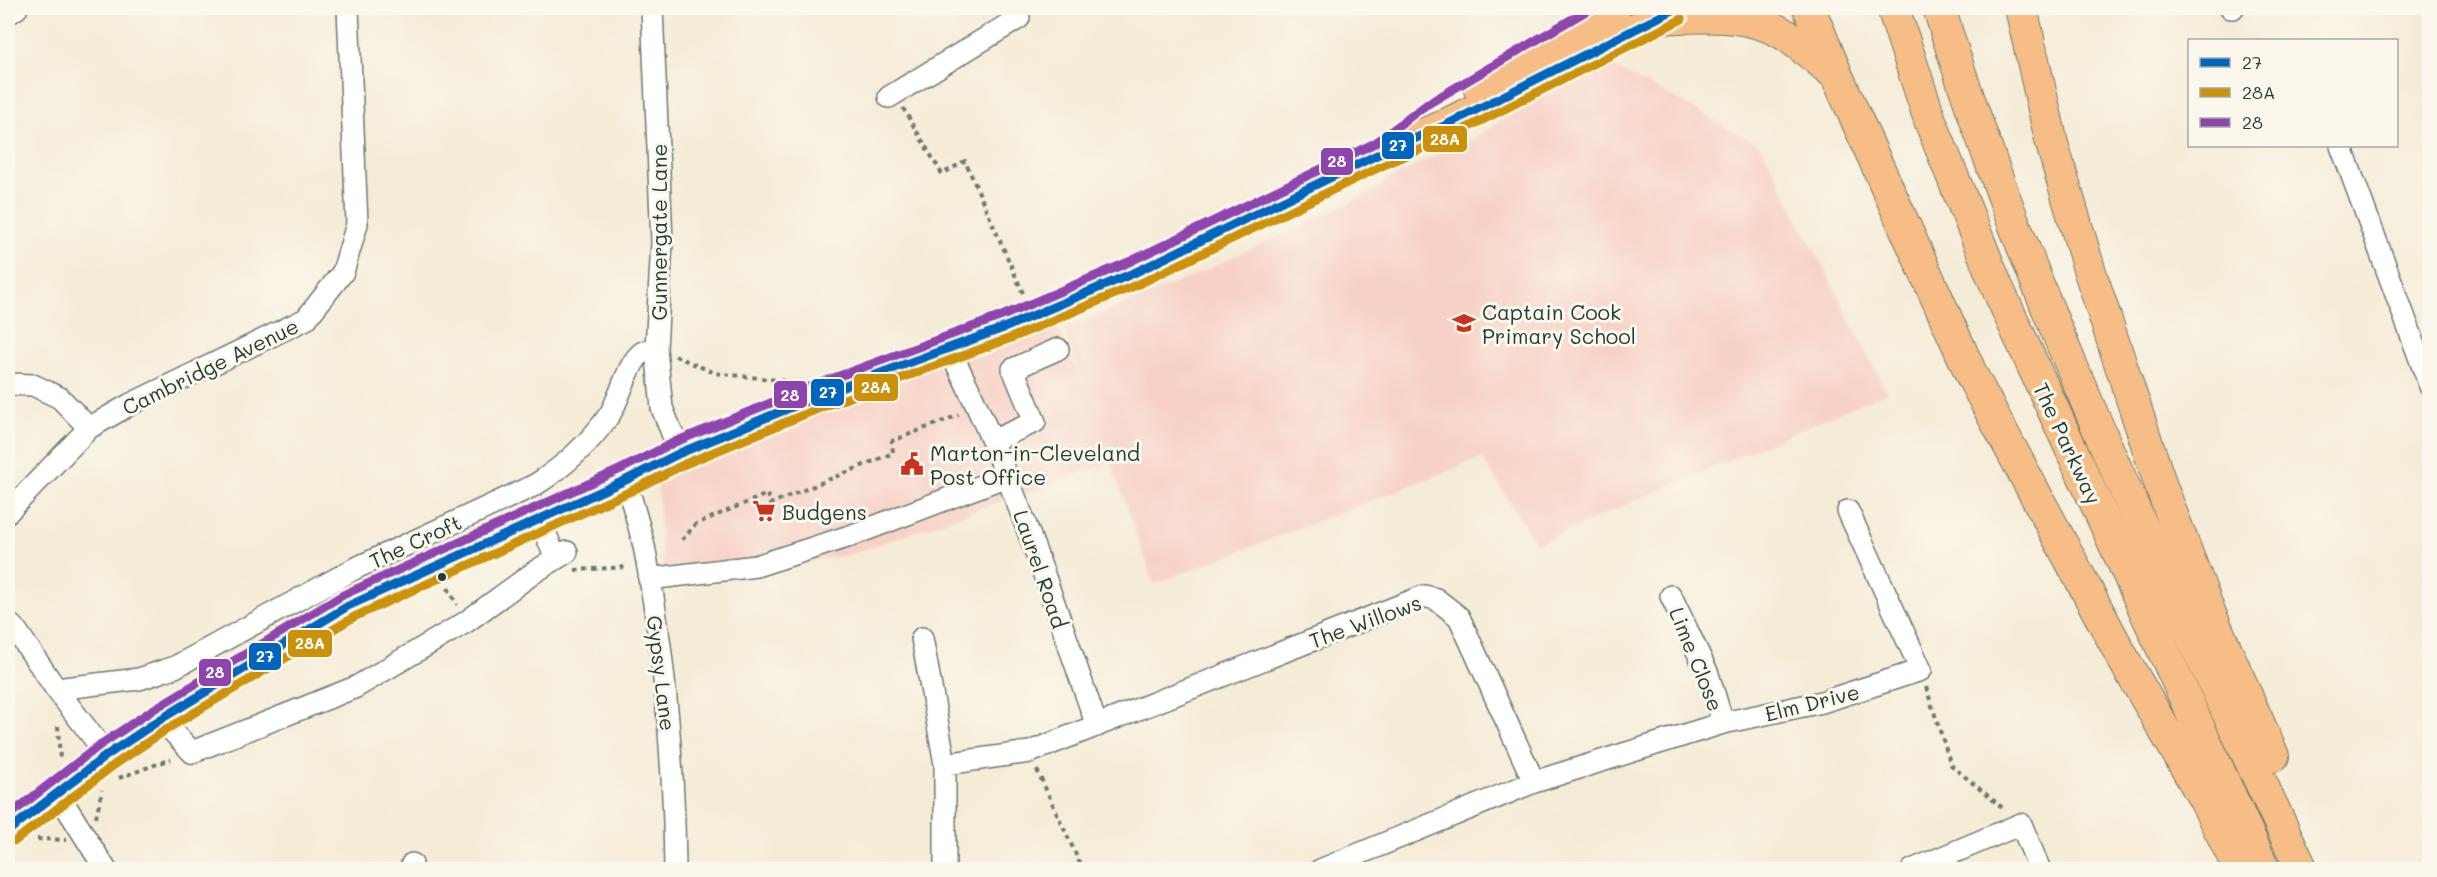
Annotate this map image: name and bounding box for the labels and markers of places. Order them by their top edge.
place label: Captain Cook Primary School [1482,298,1636,349]
school or university icon: Captain Cook Primary School [1451,310,1477,336]
place label: Marton-in-Cleveland Post Office [930,439,1140,490]
public building icon: Marton-in-Cleveland Post Office [899,451,925,477]
supermarket icon: Budgens [751,498,777,524]
place label: Budgens [782,498,867,525]
unlabelled marker [436,571,448,583]

